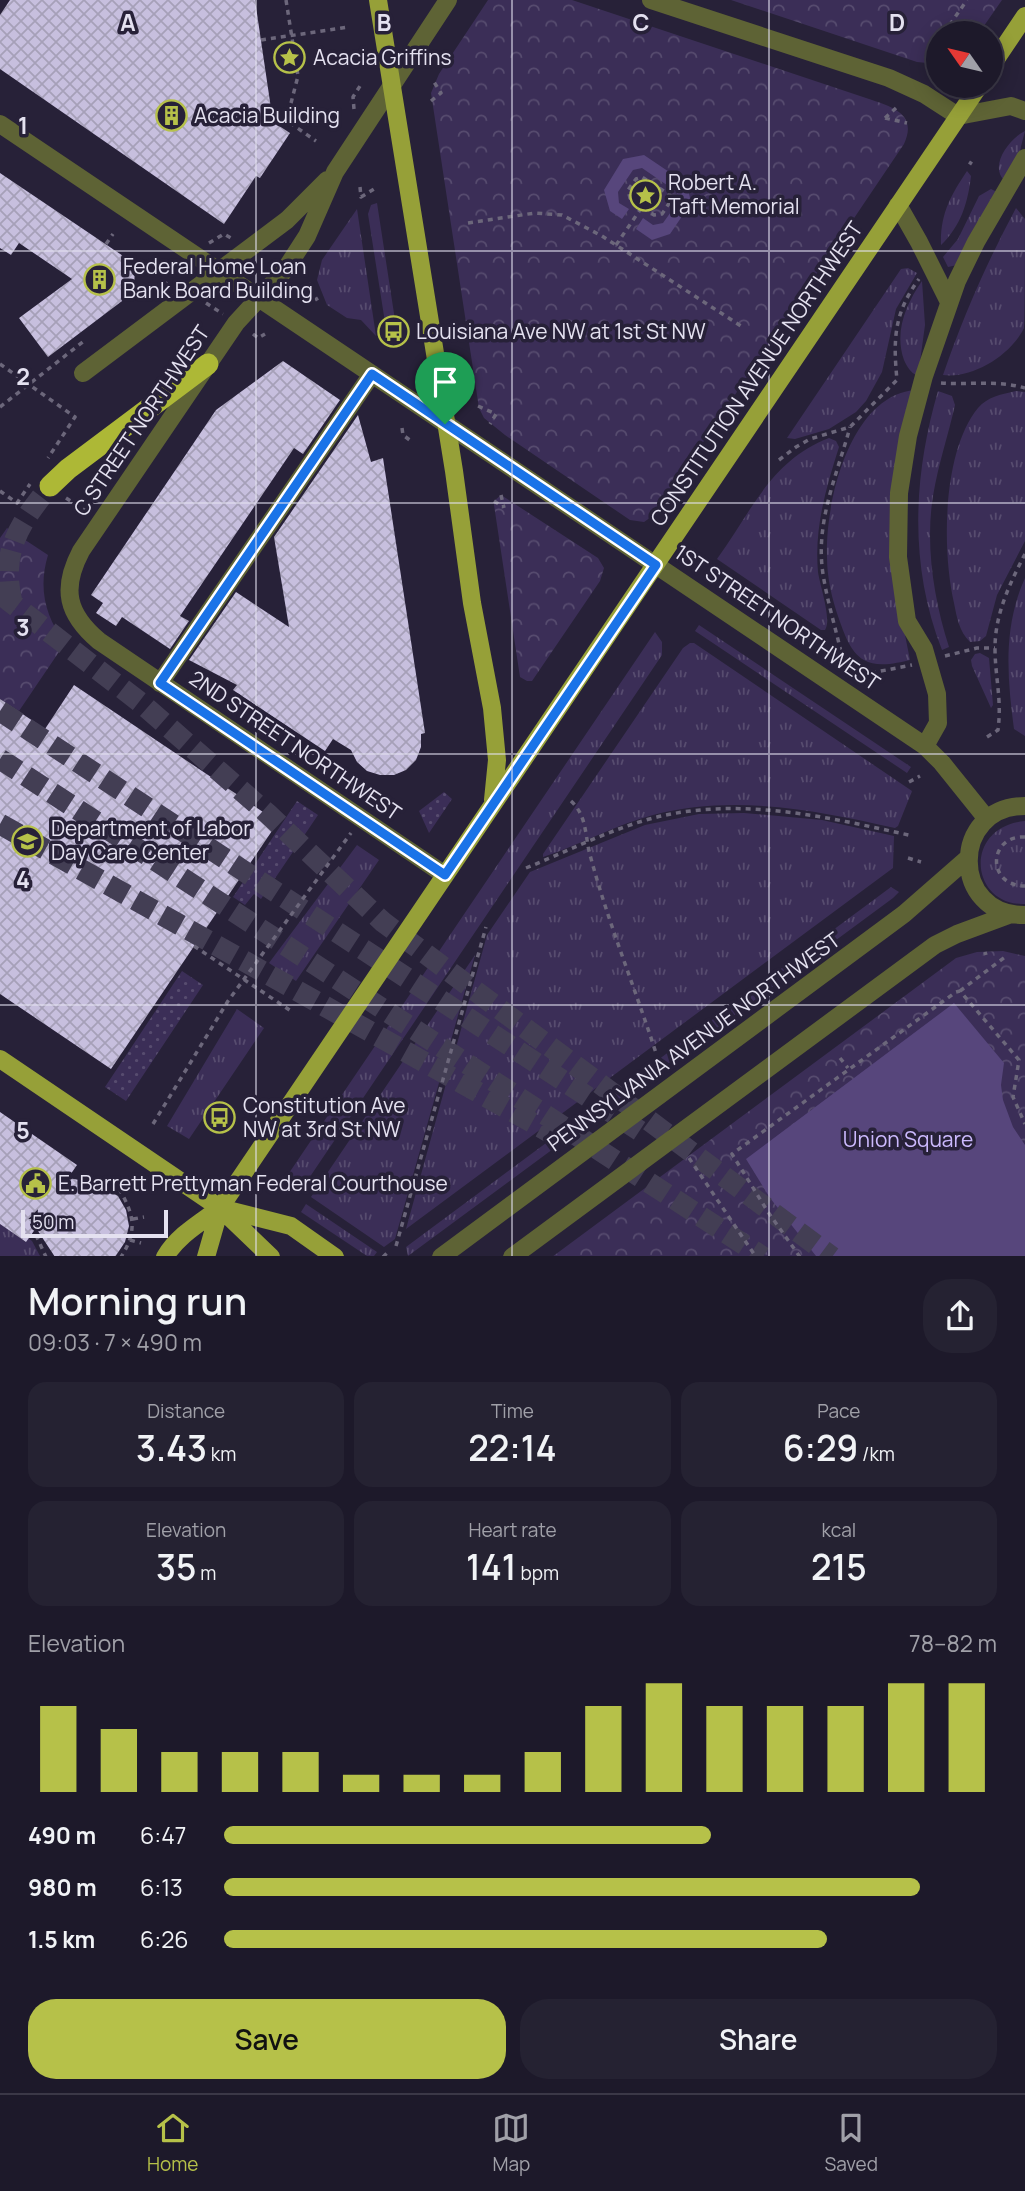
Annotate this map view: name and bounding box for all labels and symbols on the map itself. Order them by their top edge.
text: A [120,6,136,38]
text: B [377,6,391,38]
text: C [633,6,650,38]
text: D [889,6,905,38]
north arrow [926,21,1003,98]
place icon: Acacia Griffins [273,41,307,75]
place label: Acacia Griffins [313,43,452,71]
building icon: Acacia Building [154,99,188,133]
place label: Acacia Building [194,101,340,129]
text: 1 [18,109,28,141]
place label: Robert A. Taft Memorial [668,168,800,220]
place icon: Robert A. Taft Memorial [628,178,662,212]
street label: CONSTITUTION AVENUE NORTHWEST [644,215,869,531]
place label: Federal Home Loan Bank Board Building [123,252,313,304]
building icon: Federal Home Loan Bank Board Building [83,262,117,296]
bus stop icon: Louisiana Ave NW at 1st St NW [376,315,410,349]
place label: Louisiana Ave NW at 1st St NW [416,317,706,345]
street label: C STREET NORTHWEST [67,319,216,521]
pin [415,352,475,424]
text: 2 [16,360,30,392]
street label: 1ST STREET NORTHWEST [669,538,886,697]
text: 3 [16,611,30,643]
street label: 2ND STREET NORTHWEST [184,664,407,827]
place label: Department of Labor Day Care Center [51,814,251,866]
school or university icon: Department of Labor Day Care Center [11,824,45,858]
text: 4 [16,863,30,895]
street label: PENNSYLVANIA AVENUE NORTHWEST [541,925,846,1157]
place label: Constitution Ave NW at 3rd St NW [243,1091,406,1143]
bus stop icon: Constitution Ave NW at 3rd St NW [203,1101,237,1135]
text: 5 [16,1114,30,1146]
park label: Union Square [843,1125,973,1153]
public building icon: E. Barrett Prettyman Federal Courthouse [18,1167,52,1201]
place label: E. Barrett Prettyman Federal Courthouse [58,1169,448,1197]
scale bar [21,1208,168,1239]

